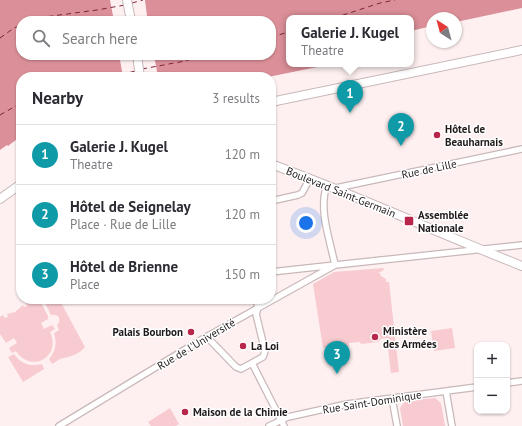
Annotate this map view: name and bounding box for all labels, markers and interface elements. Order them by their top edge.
north arrow [426,12,462,48]
popup [286,15,414,67]
search box [16,16,276,60]
text: Galerie J. Kugel [301,23,399,42]
icon: search [30,27,52,49]
text: Search here [62,29,138,48]
text: Theatre [301,42,344,59]
pin: 1 [337,80,363,113]
text: Nearby [32,87,83,109]
text: 3 results [212,90,260,107]
pin: 2 [388,113,414,146]
place label: Hôtel de Beauharnais [445,122,503,149]
marker: Hôtel de Beauharnais [432,130,442,140]
text: Galerie J. Kugel [70,137,168,156]
text: 1 [41,146,49,163]
text: 120 m [225,146,260,163]
text: Theatre [70,156,113,173]
street label: Rue de Lille [400,156,458,182]
street label: Boulevard Saint-Germain [284,164,398,220]
text: Hôtel de Seignelay [70,197,191,216]
text: 2 [41,206,49,223]
text: 120 m [225,206,260,223]
place label: Assemblée Nationale [418,208,469,235]
your location [296,213,316,233]
marker: Assemblée Nationale [403,215,415,227]
text: Place · Rue de Lille [70,216,176,233]
text: Hôtel de Brienne [70,257,178,276]
text: 3 [41,266,49,283]
text: 150 m [225,266,260,283]
text: Place [70,276,100,293]
street label: Rue de l'Université [155,315,238,373]
place label: Ministère des Armées [383,324,437,351]
place label: Palais Bourbon [113,325,183,339]
marker: Palais Bourbon [186,327,196,337]
marker: Ministère des Armées [370,332,380,342]
place label: La Loi [251,339,279,353]
marker: La Loi [238,341,248,351]
pin: 3 [324,341,350,374]
map controls [474,342,510,414]
button: + [474,342,510,378]
button: − [474,378,510,414]
street label: Rue Saint-Dominique [322,387,423,417]
place label: Maison de la Chimie [193,405,288,419]
marker: Maison de la Chimie [180,407,190,417]

